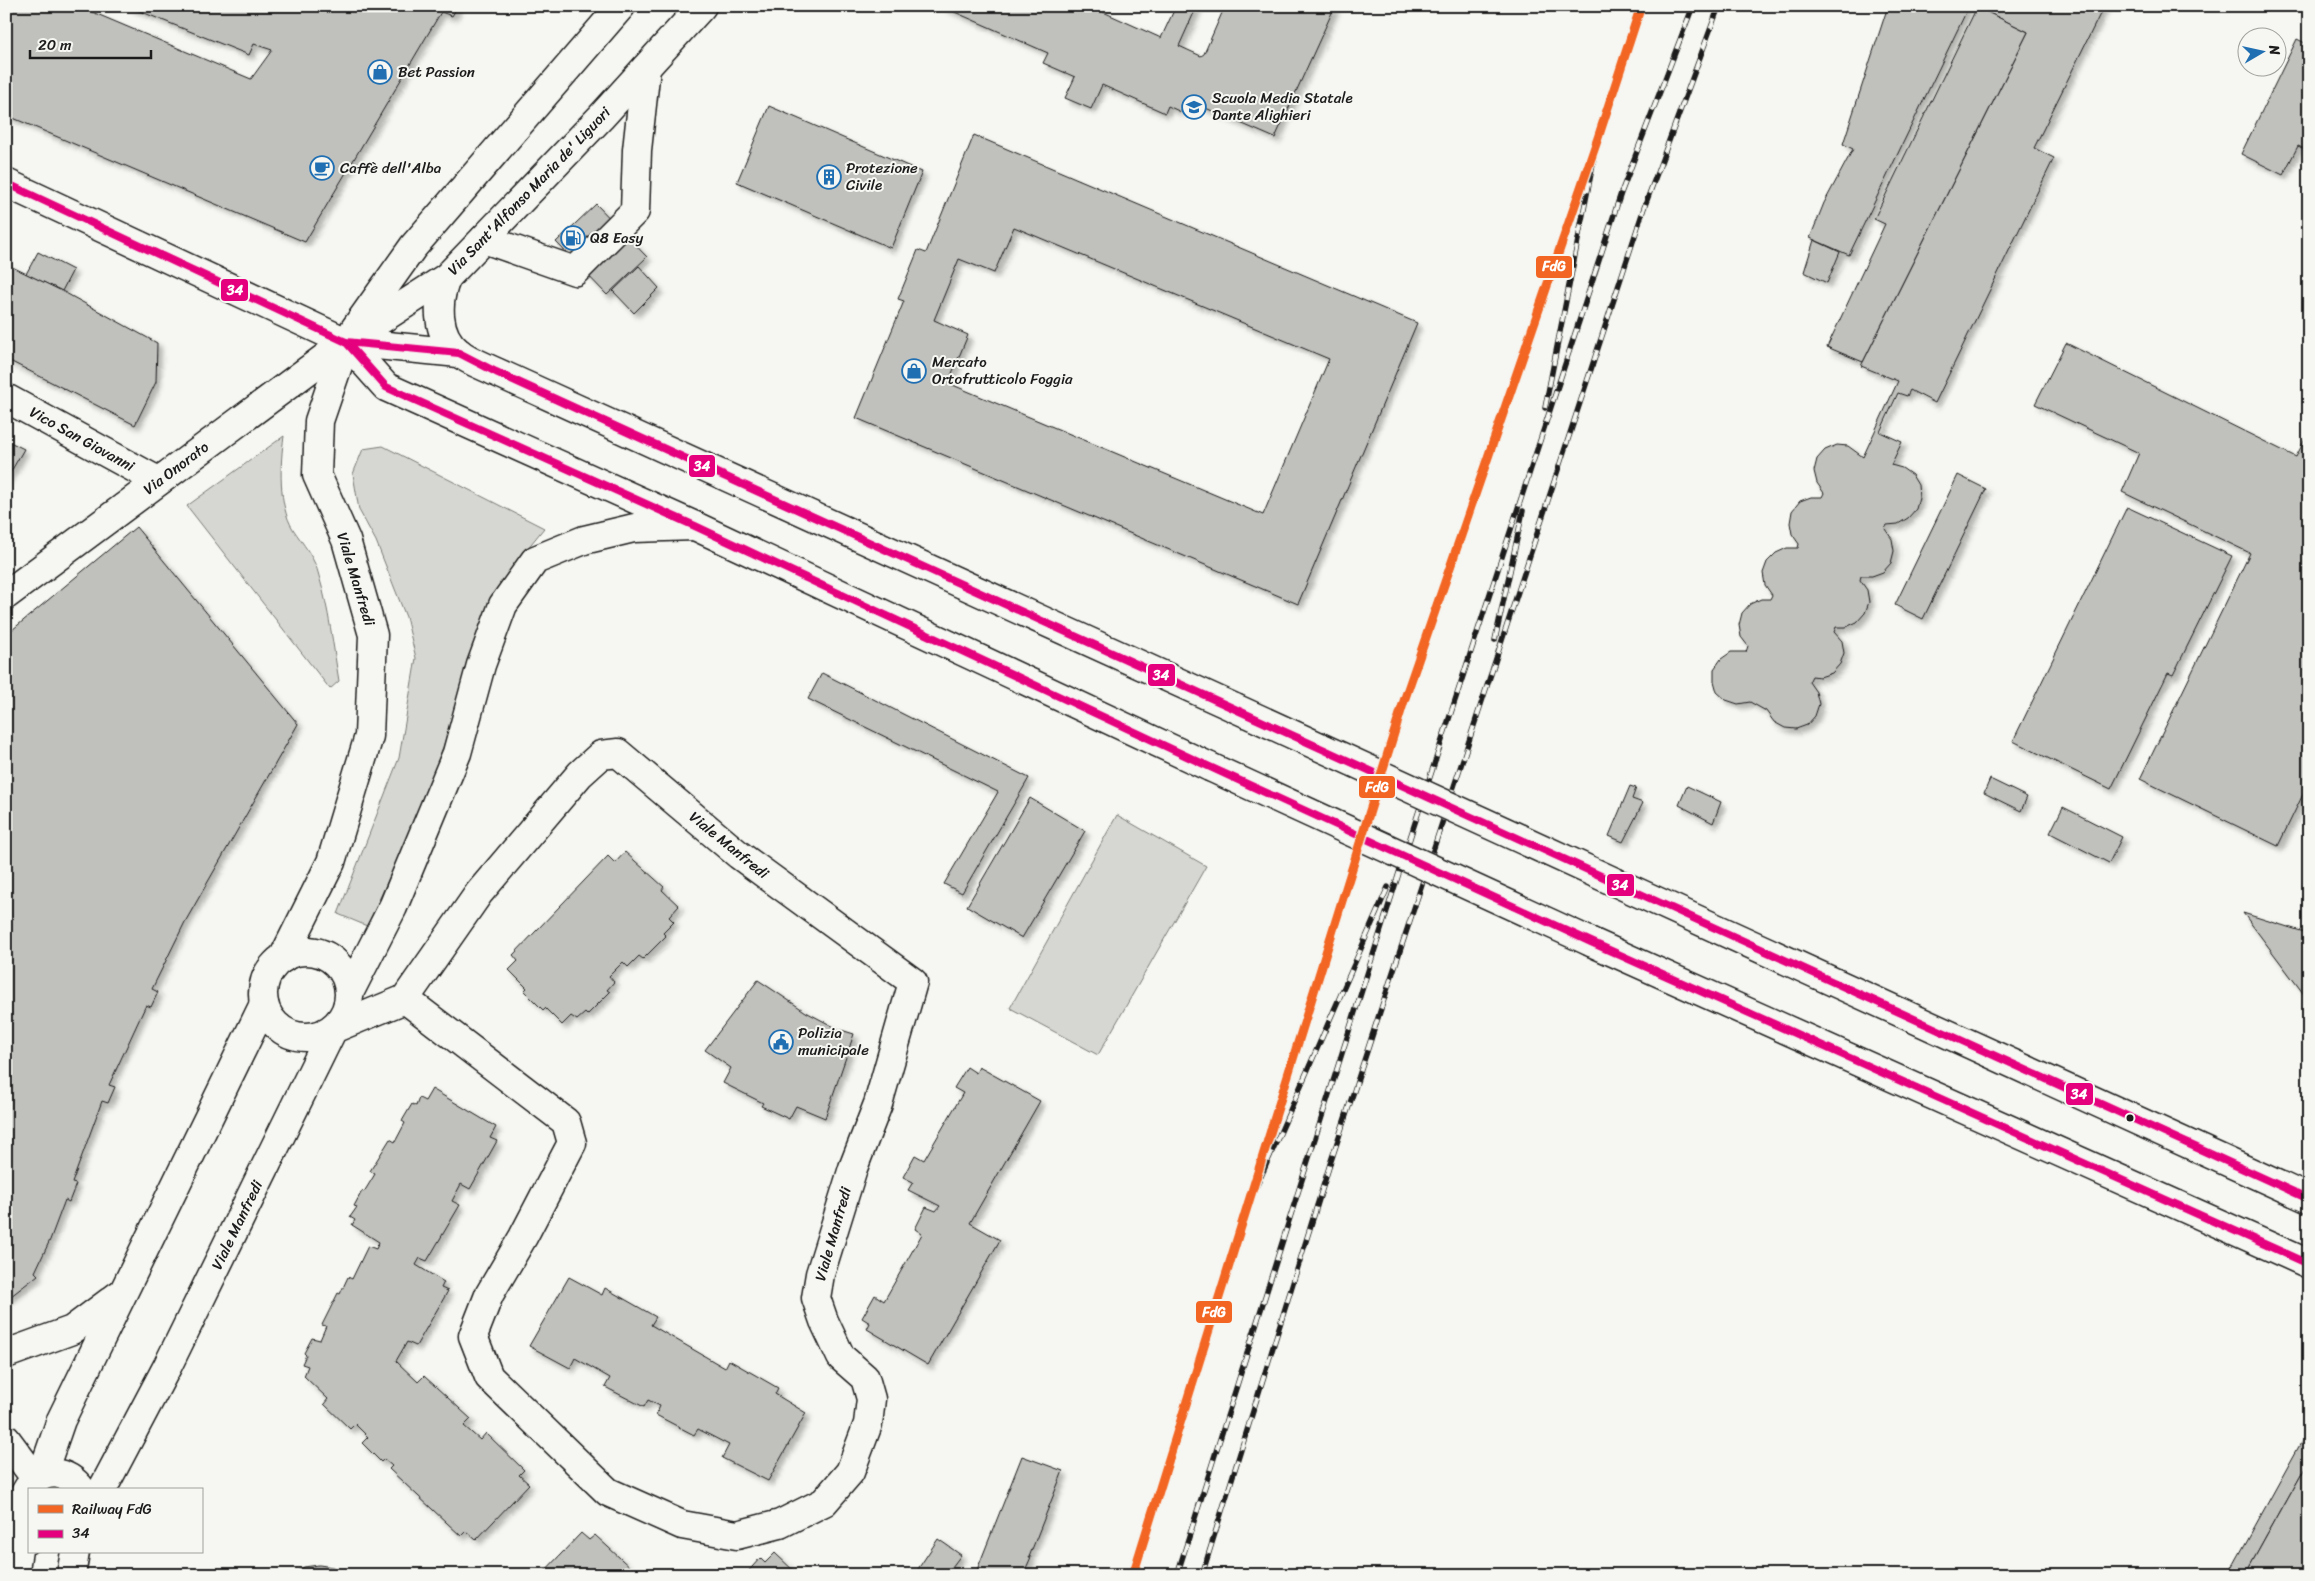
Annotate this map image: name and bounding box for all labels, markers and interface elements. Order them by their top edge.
scale bar [30,28,151,60]
north arrow [2238,28,2288,78]
text: 20 m [38,32,72,58]
text: N [2261,42,2287,57]
shop icon: Bet Passion [367,59,393,85]
place label: Bet Passion [398,59,475,85]
place label: Scuola Media Statale Dante Alighieri [1212,85,1353,128]
school or university icon: Scuola Media Statale Dante Alighieri [1181,94,1207,120]
street label: Via Sant'Alfonso Maria de' Liguori [441,100,618,281]
cafe icon: Caffè dell'Alba [309,155,335,181]
place label: Caffè dell'Alba [340,155,442,181]
place label: Protezione Civile [846,155,918,198]
building icon: Protezione Civile [816,164,842,190]
fuel station icon: Q8 Easy [560,225,586,251]
place label: Q8 Easy [590,225,643,251]
text: FdG [1541,254,1566,279]
line badge: FdG [1535,255,1573,279]
line badge: 34 [220,278,249,302]
text: 34 [226,278,243,303]
place label: Mercato Ortofrutticolo Foggia [932,349,1073,392]
shop icon: Mercato Ortofrutticolo Foggia [901,358,927,384]
street label: Vico San Giovanni [25,399,140,479]
street label: Via Onorato [137,434,215,502]
line badge: 34 [688,454,716,478]
text: 34 [693,454,710,479]
street label: Viale Manfredi [329,529,383,630]
line badge: 34 [1147,663,1176,687]
text: 34 [1152,663,1169,688]
line badge: FdG [1358,775,1396,799]
text: FdG [1364,775,1389,800]
street label: Viale Manfredi [683,804,775,886]
line badge: 34 [1606,873,1635,897]
text: 34 [1611,873,1628,898]
place label: Polizia municipale [798,1020,869,1063]
public building icon: Polizia municipale [768,1029,794,1055]
line badge: 34 [2065,1082,2094,1106]
text: 34 [2070,1082,2087,1107]
unlabelled marker [2125,1113,2135,1123]
street label: Viale Manfredi [204,1175,270,1274]
street label: Viale Manfredi [807,1183,859,1284]
line badge: FdG [1195,1300,1233,1324]
text: FdG [1201,1300,1226,1325]
legend [28,1488,202,1554]
text: Railway FdG [72,1496,152,1522]
text: 34 [72,1520,90,1546]

